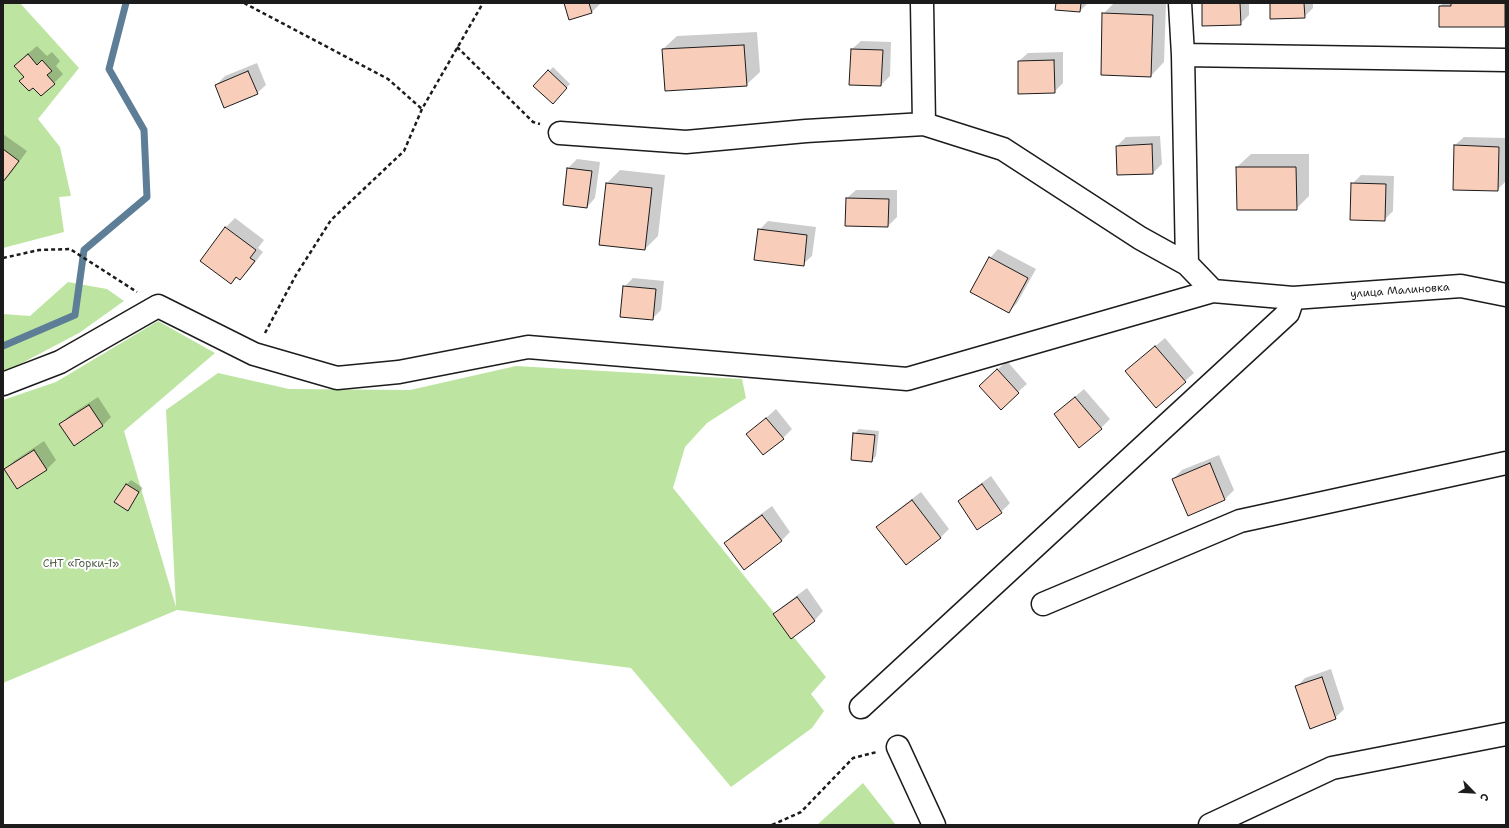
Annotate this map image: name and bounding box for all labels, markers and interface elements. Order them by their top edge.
street label: улица Малиновка [1350,281,1450,301]
park label: СНТ «Горки-1» [43,557,119,571]
north arrow [1453,772,1493,812]
text: С [1476,791,1493,803]

